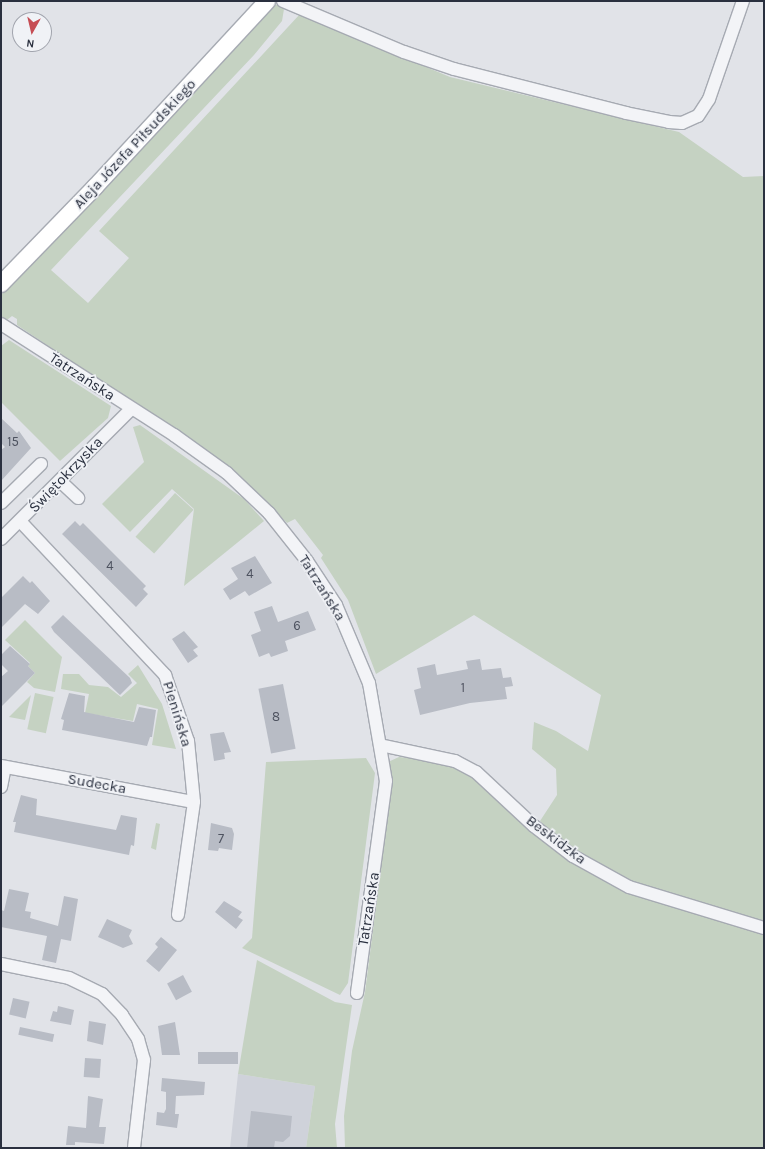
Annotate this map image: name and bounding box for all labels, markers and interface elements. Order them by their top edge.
north arrow [12,12,52,52]
text: N [26,36,35,50]
street label: Aleja Józefa Piłsudskiego [70,75,200,213]
street label: Tatrzańska [46,349,118,405]
street label: Świętokrzyska [25,433,107,517]
house number: 15 [7,434,19,450]
street label: Tatrzańska [295,552,349,624]
house number: 4 [106,558,114,574]
house number: 4 [246,566,254,582]
house number: 6 [293,618,301,634]
street label: Pienińska [159,679,195,749]
house number: 1 [461,680,465,696]
house number: 8 [272,709,280,725]
street label: Sudecka [66,770,128,798]
street label: Beskidzka [522,812,590,868]
house number: 7 [218,831,224,847]
street label: Tatrzańska [354,871,384,947]

